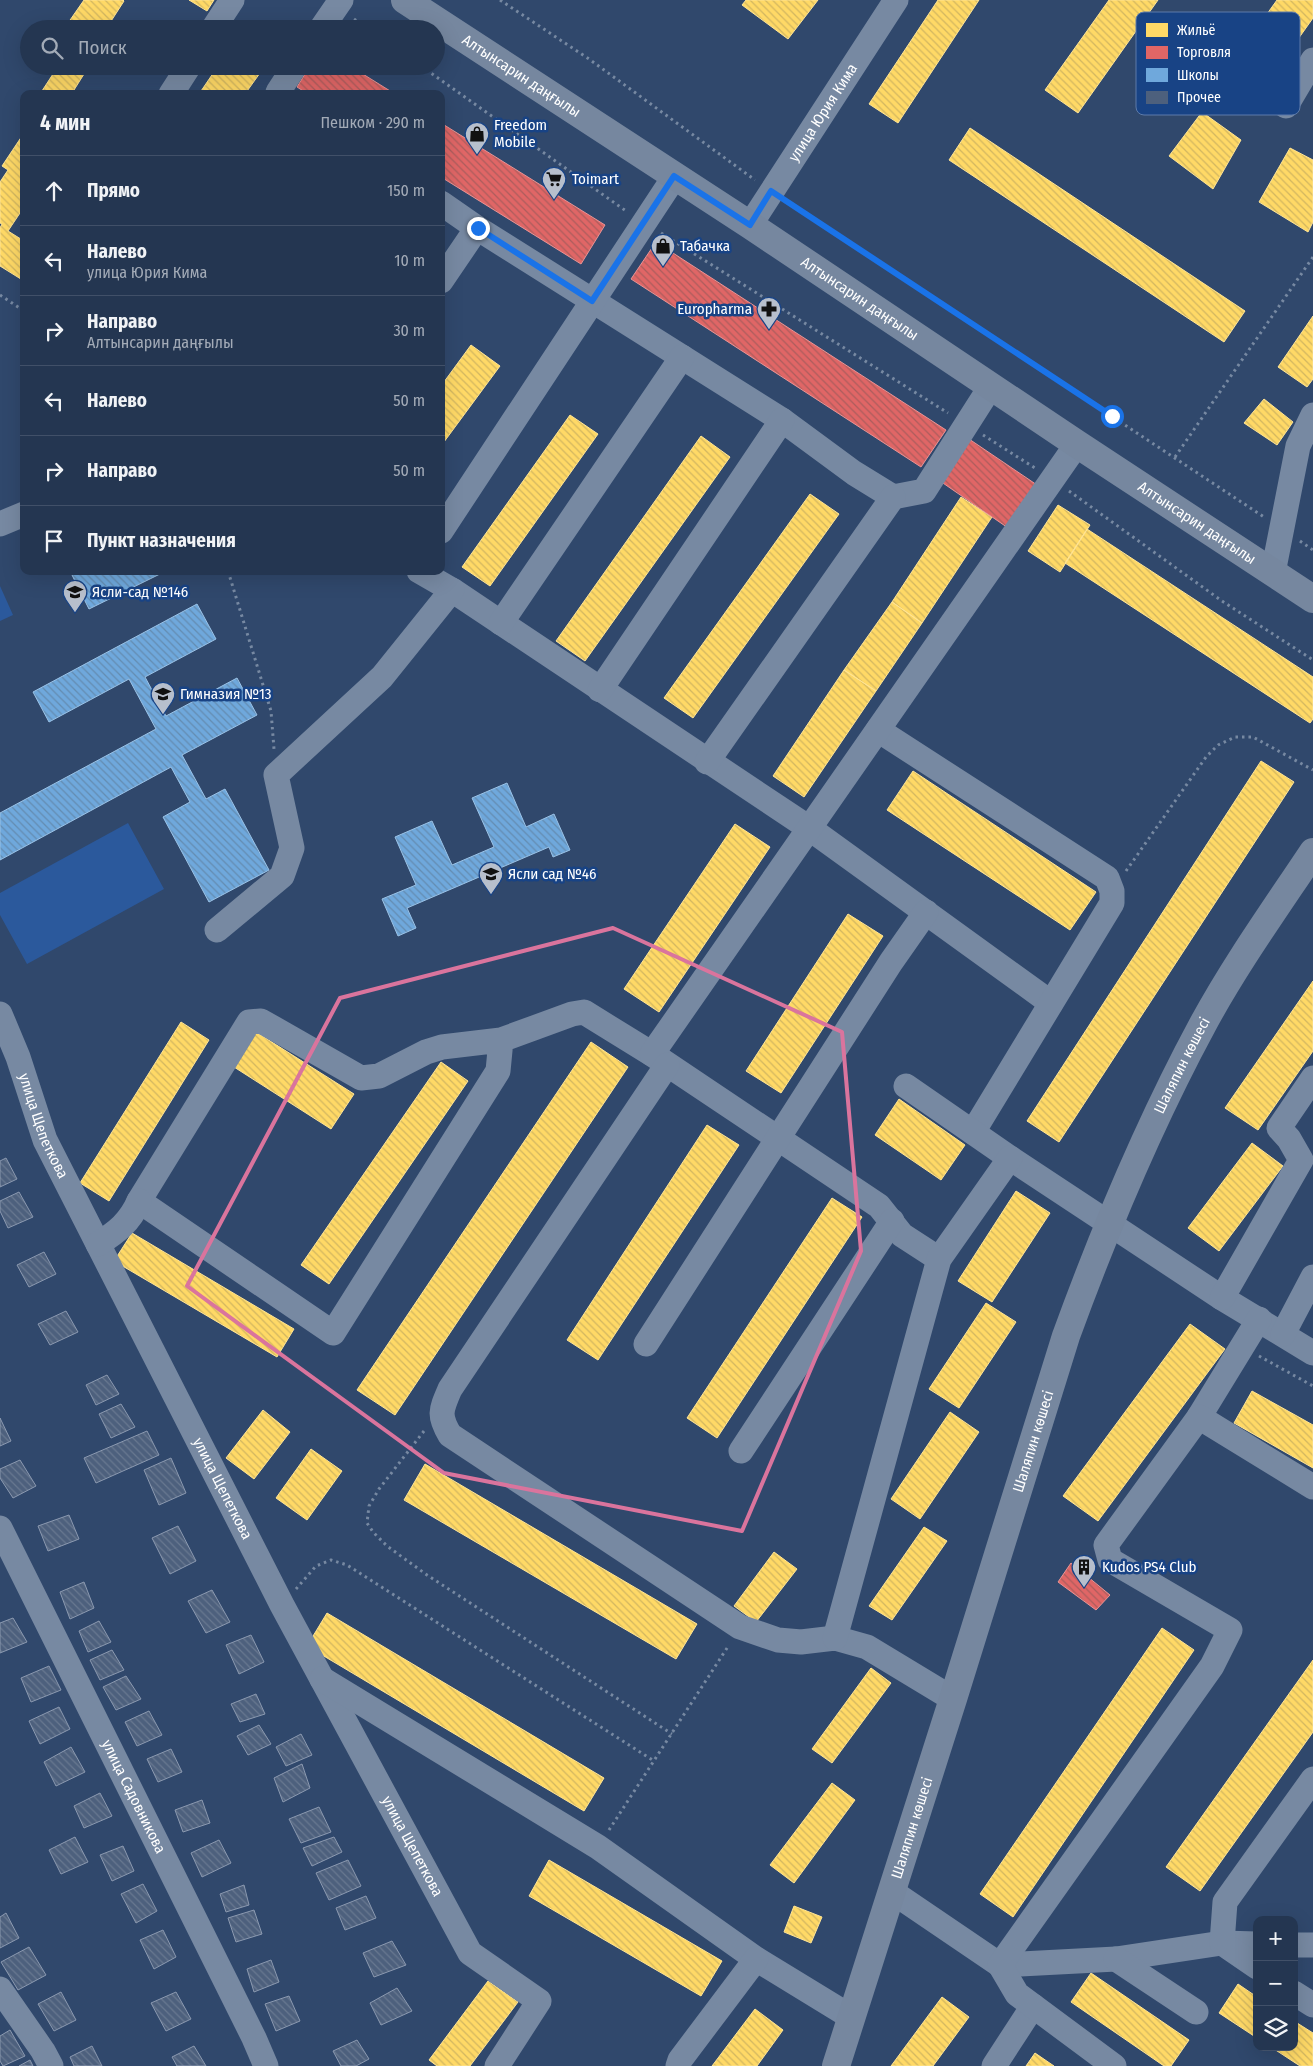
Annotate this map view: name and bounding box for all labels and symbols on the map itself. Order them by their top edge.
legend [1136,12,1300,115]
text: Жильё [1177,22,1216,39]
street label: Алтынсарин даңғылы [459,31,584,121]
text: Торговля [1177,44,1231,61]
street label: улица Юрия Кима [785,60,861,165]
text: Школы [1177,67,1219,84]
text: Прочее [1177,89,1221,106]
place label: Freedom Mobile [494,116,547,151]
shop icon: Freedom Mobile [464,121,490,155]
supermarket icon: Toimart [541,166,567,200]
place label: Toimart [572,170,619,188]
route end [467,217,490,240]
shop icon: Табачка [650,233,676,267]
place label: Табачка [680,237,730,255]
street label: Алтынсарин даңғылы [798,253,922,344]
pharmacy icon: Europharma [756,296,782,330]
place label: Europharma [677,300,752,318]
route start [1101,405,1124,428]
street label: Алтынсарин даңғылы [1135,478,1259,568]
school or university icon: Ясли-сад №146 [62,579,88,613]
place label: Ясли-сад №146 [92,583,188,601]
school or university icon: Гимназия №13 [150,681,176,715]
place label: Гимназия №13 [180,685,272,703]
school or university icon: Ясли сад №46 [478,861,504,895]
place label: Ясли сад №46 [508,865,596,883]
street label: Шаляпин көшесі [1150,1014,1214,1116]
street label: улица Щепеткова [15,1071,72,1181]
street label: Шаляпин көшесі [1009,1388,1057,1494]
street label: улица Щепеткова [189,1435,256,1542]
building icon: Kudos PS4 Club [1071,1554,1097,1588]
place label: Kudos PS4 Club [1102,1558,1197,1576]
street label: улица Садовникова [98,1737,170,1856]
street label: Шаляпин көшесі [887,1775,937,1881]
street label: улица Щепеткова [378,1793,447,1900]

